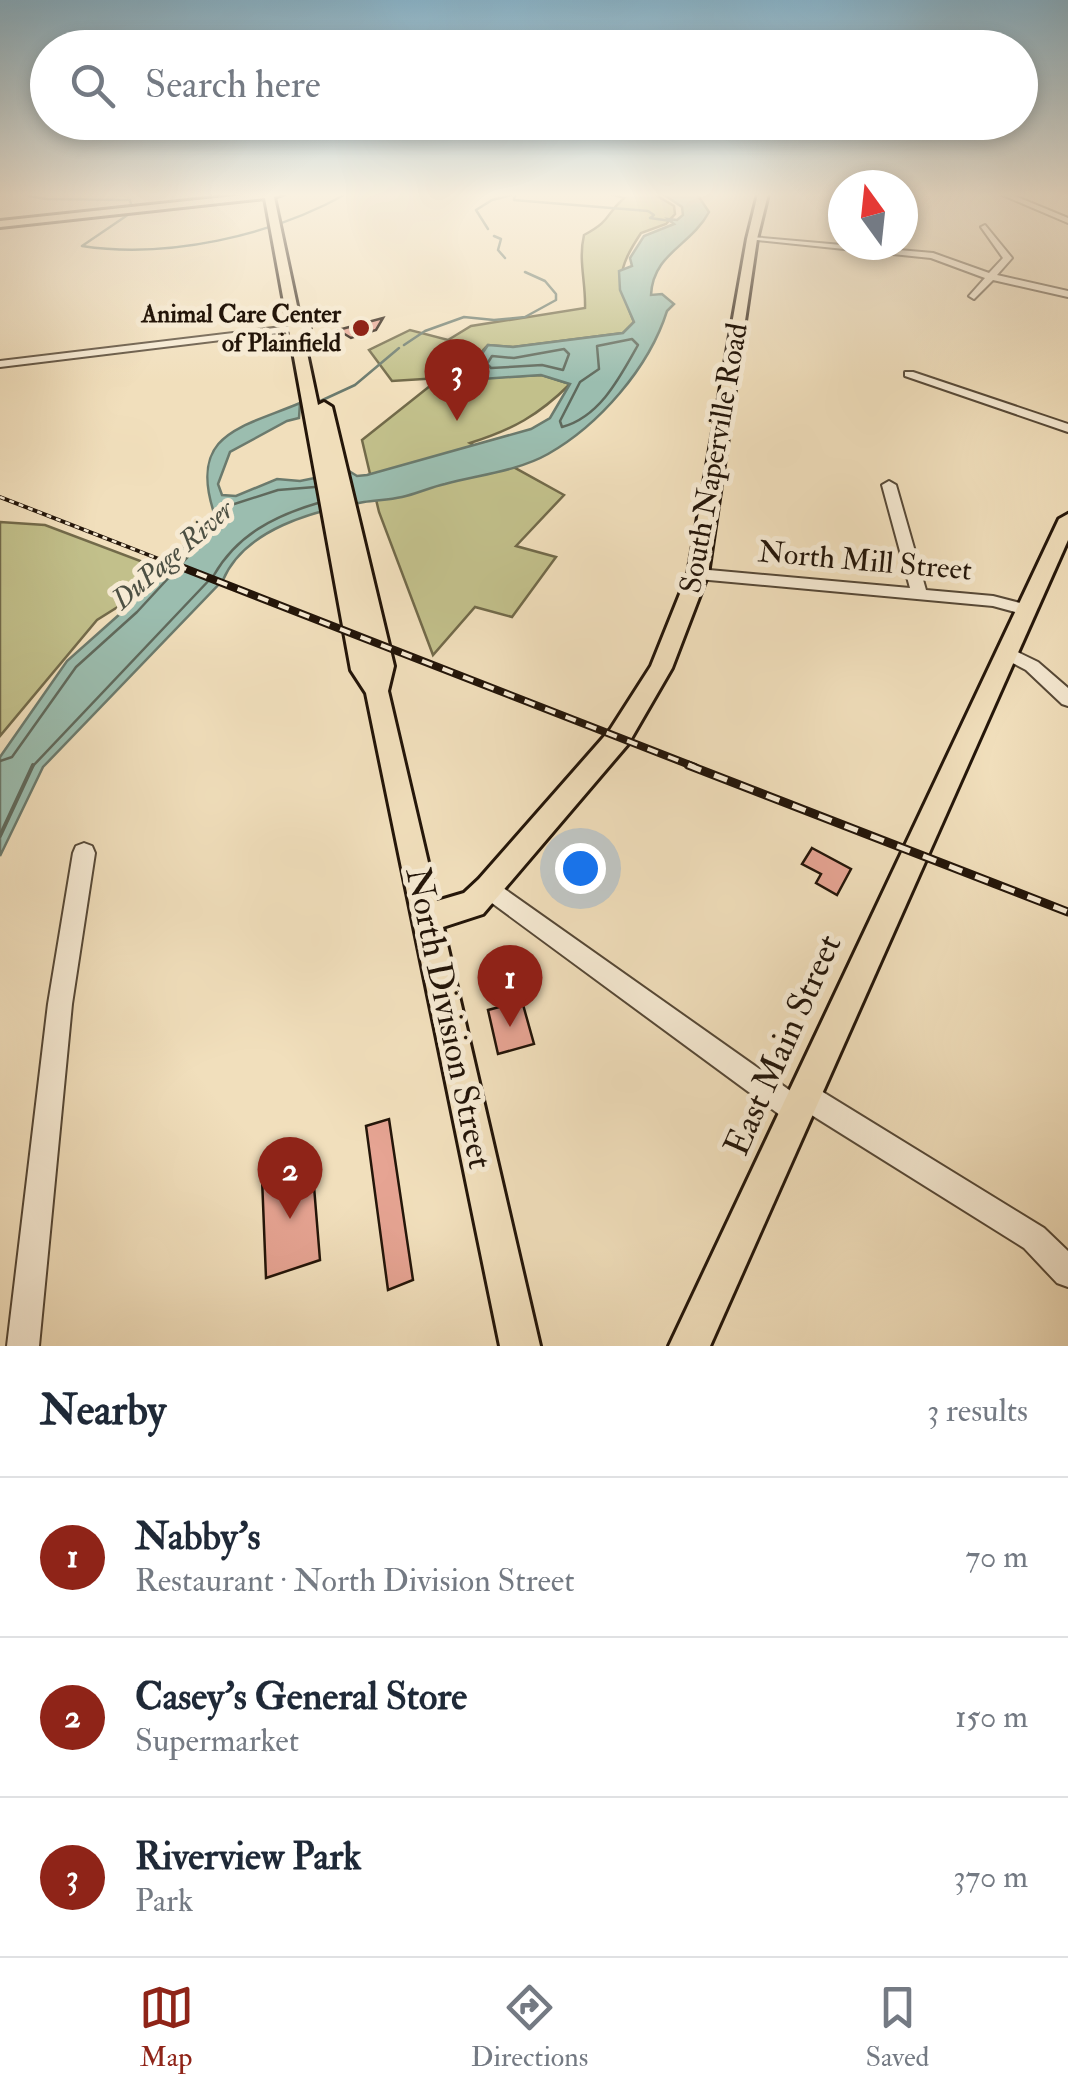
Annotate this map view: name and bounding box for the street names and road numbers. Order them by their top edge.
street label: South Naperville Road [672,320,756,596]
street label: North Mill Street [757,533,974,589]
street label: North Division Street [396,863,502,1173]
street label: East Main Street [715,928,851,1162]

